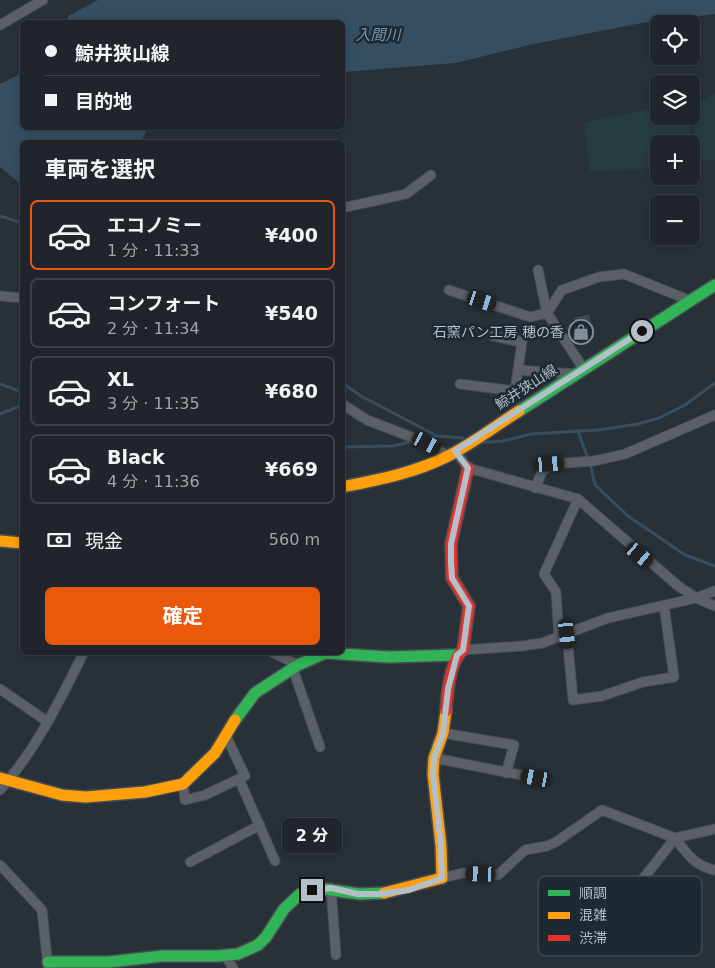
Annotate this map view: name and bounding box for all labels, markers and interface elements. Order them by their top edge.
map controls [650,15,700,245]
button: locate [650,15,700,65]
water label: 入間川 [355,26,402,44]
text: 鯨井狭山線 [75,42,170,64]
button: layers [650,75,700,125]
text: 目的地 [75,90,132,112]
button: + [650,135,700,185]
text: 車両を選択 [45,157,155,182]
button: − [650,195,700,245]
icon: car [47,213,92,258]
text: エコノミー [107,214,202,236]
text: ¥400 [265,224,318,246]
text: 1 分 · 11:33 [107,241,200,260]
car [465,289,498,313]
icon: car [47,291,92,336]
text: コンフォート [107,292,220,314]
text: ¥540 [265,302,318,324]
text: 2 分 · 11:34 [107,319,200,338]
shop icon: 石窯パン工房 穂の香 [568,319,594,345]
route start [631,320,653,342]
place label: 石窯パン工房 穂の香 [433,324,564,340]
street label: 鯨井狭山線 [492,361,560,413]
text: XL [107,368,134,390]
icon: car [47,369,92,414]
text: ¥680 [265,380,318,402]
text: 3 分 · 11:35 [107,394,200,413]
car [410,430,443,456]
text: Black [107,446,165,468]
icon: car [47,447,92,492]
car [534,455,565,473]
text: ¥669 [265,458,318,480]
text: 4 分 · 11:36 [107,472,200,491]
icon: cash [45,526,73,554]
text: 現金 [85,530,123,552]
text: 560 m [269,530,320,549]
car [623,540,656,570]
button: 確定 [45,587,320,645]
car [557,618,576,650]
car [519,768,552,788]
callout: 2 分 [282,818,342,852]
text: 2 分 [296,826,328,845]
car [465,866,496,882]
legend [538,876,702,956]
route end [301,879,323,901]
text: 順調 [579,885,607,901]
text: 混雑 [579,907,607,923]
text: 渋滞 [579,930,607,946]

